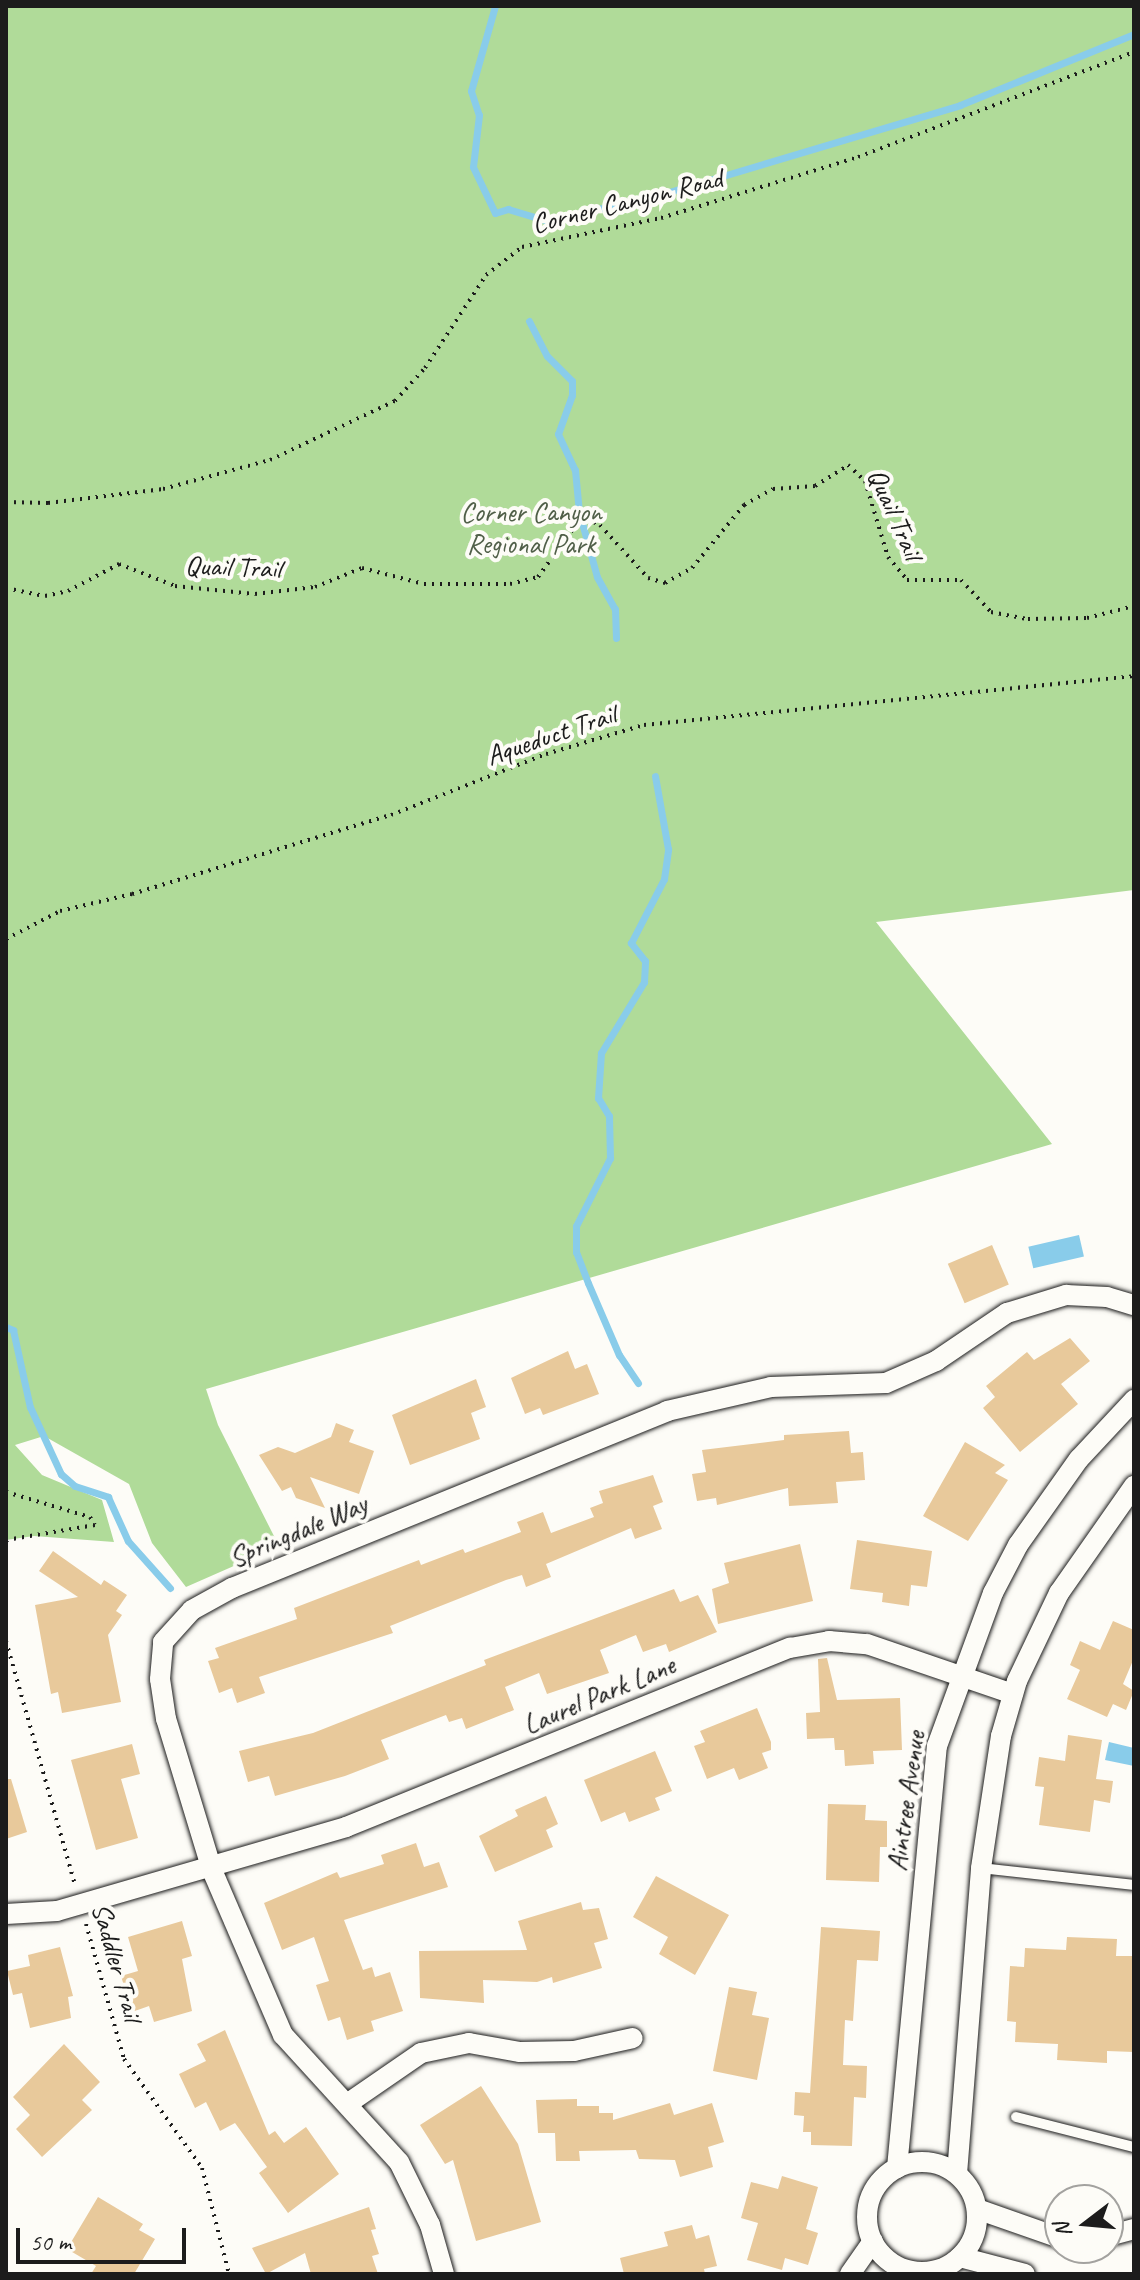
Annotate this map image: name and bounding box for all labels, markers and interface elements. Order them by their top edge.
street label: Corner Canyon Road [528,161,726,241]
street label: Quail Trail [860,464,930,564]
park label: Corner Canyon Regional Park [460,495,602,561]
street label: Quail Trail [185,549,281,585]
street label: Aqueduct Trail [482,697,620,773]
street label: Springdale Way [224,1487,372,1575]
street label: Laurel Park Lane [518,1648,680,1742]
street label: Aintree Avenue [880,1729,932,1873]
street label: Saddler Trail [84,1899,150,2025]
north arrow [1044,2184,1124,2264]
scale bar [20,2212,190,2262]
text: N [1048,2220,1078,2240]
text: 50 m [30,2227,71,2257]

